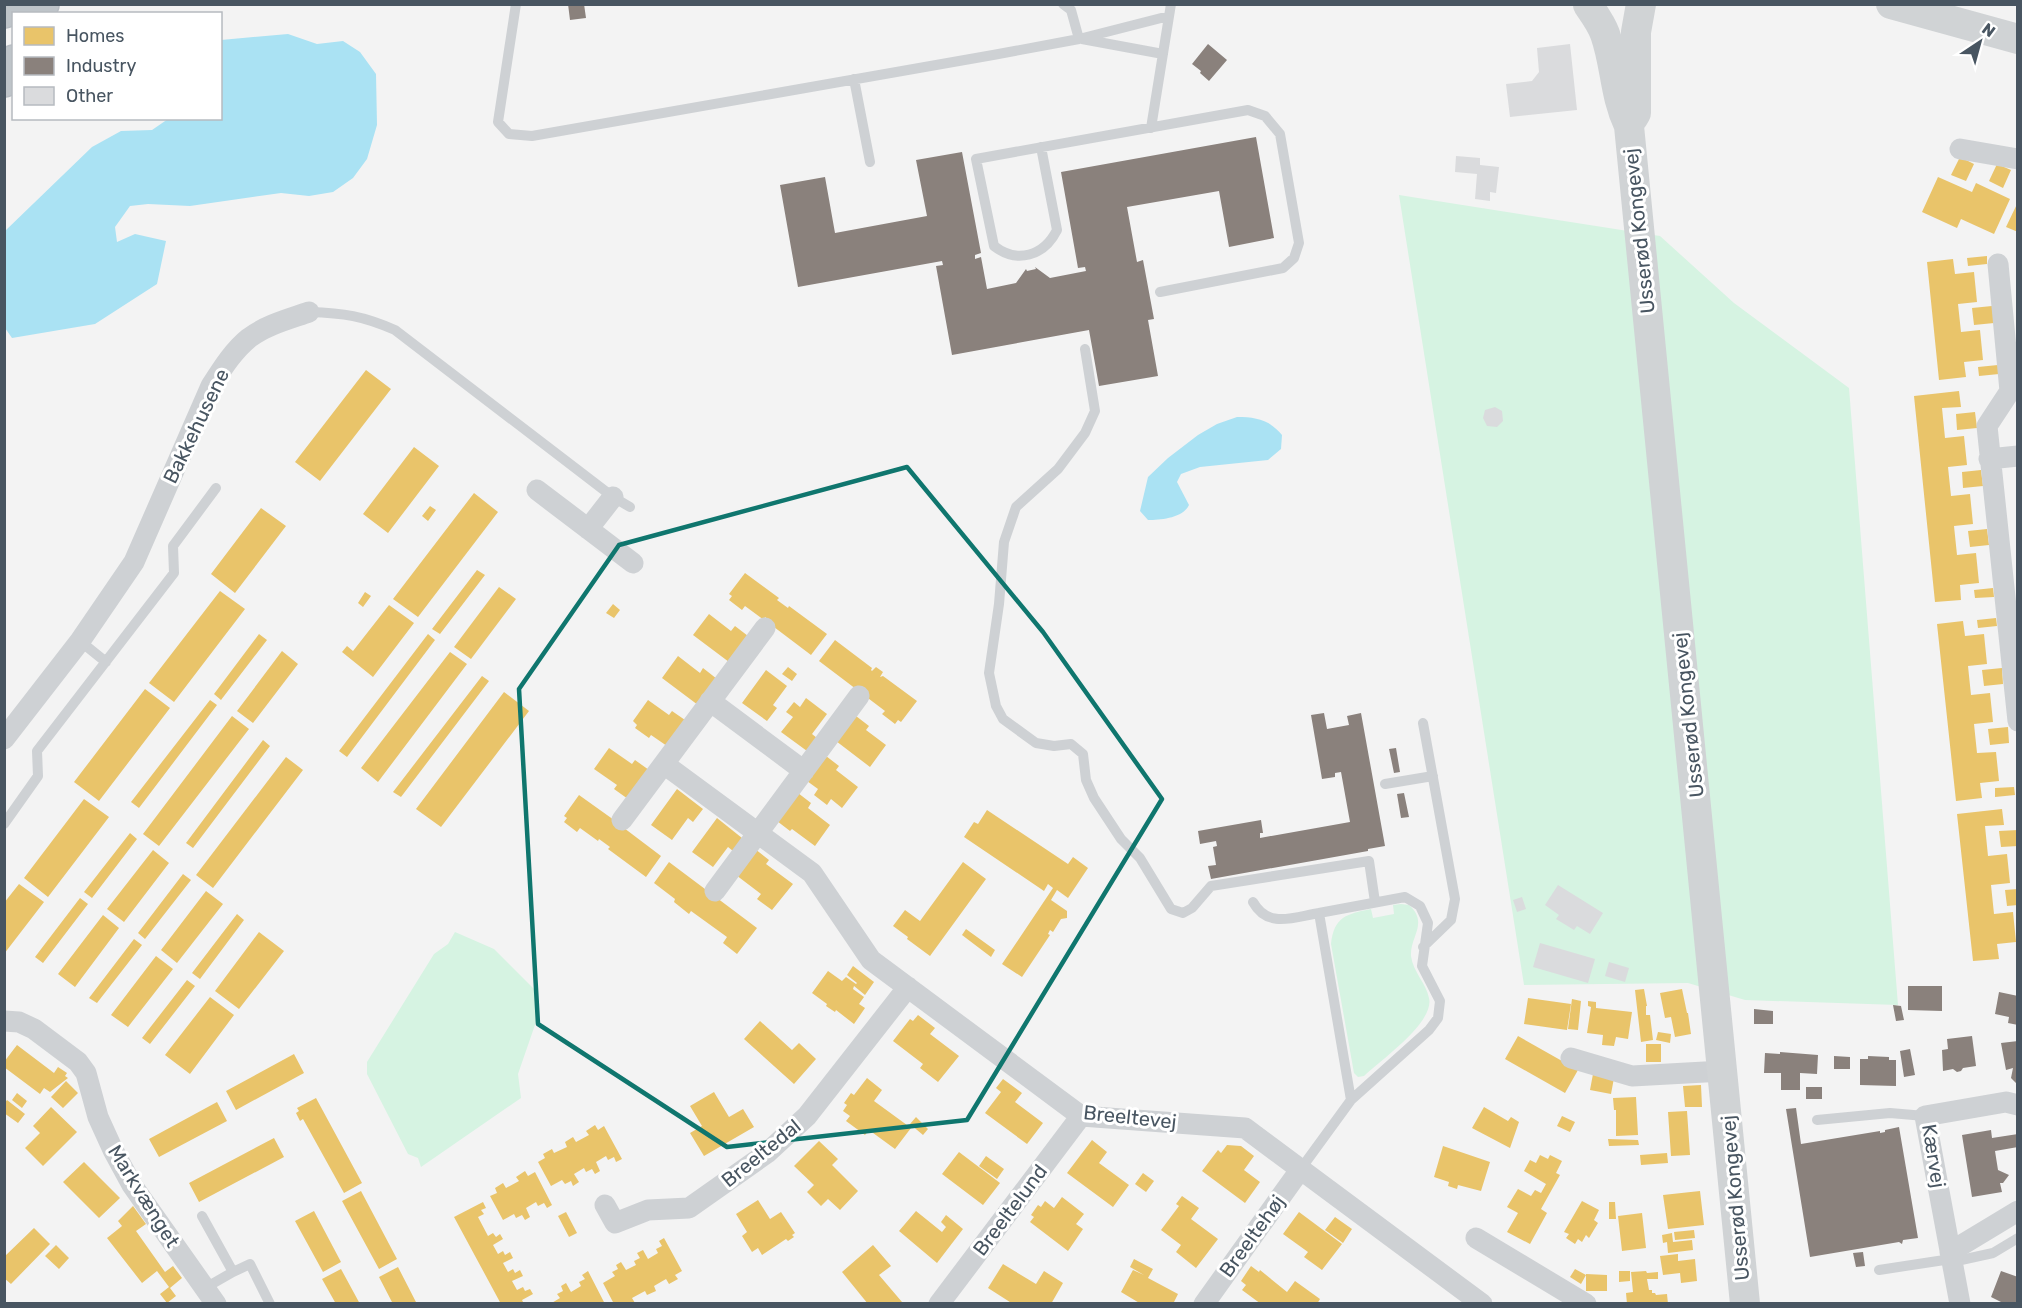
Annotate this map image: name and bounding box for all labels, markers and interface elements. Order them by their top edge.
legend [12,12,222,120]
north arrow [1950,12,2010,72]
text: N [1978,19,1999,41]
text: Homes [66,25,124,47]
text: Industry [66,55,136,77]
text: Other [66,85,113,107]
street label: Usserød Kongevej [1618,147,1660,315]
street label: Bakkehusene [158,365,234,487]
street label: Usserød Kongevej [1667,631,1709,799]
street label: Breeltevej [1082,1100,1178,1134]
street label: Breeltedal [717,1114,805,1192]
street label: Usserød Kongevej [1716,1114,1754,1282]
street label: Kærvej [1917,1122,1951,1190]
street label: Markvænget [103,1140,185,1252]
street label: Breeltelund [968,1160,1052,1260]
street label: Breeltehøj [1214,1190,1290,1282]

